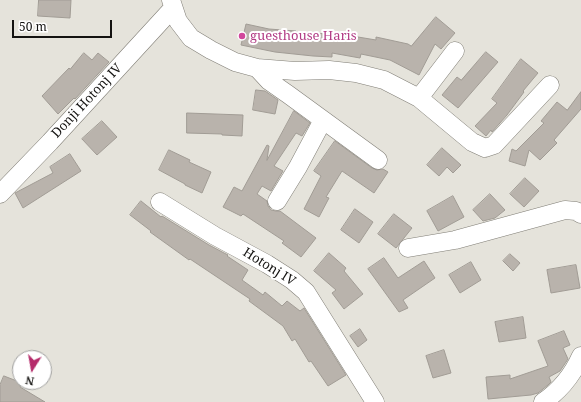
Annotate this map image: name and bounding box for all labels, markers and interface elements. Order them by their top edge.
scale bar [14,12,114,38]
text: 50 m [19,18,47,35]
place label: guesthouse Haris [250,28,357,44]
marker: guesthouse Haris [237,31,247,41]
street label: Donji Hotonj IV [49,61,125,141]
street label: Hotonj IV [240,245,298,289]
north arrow [12,350,52,390]
text: N [24,373,36,389]

